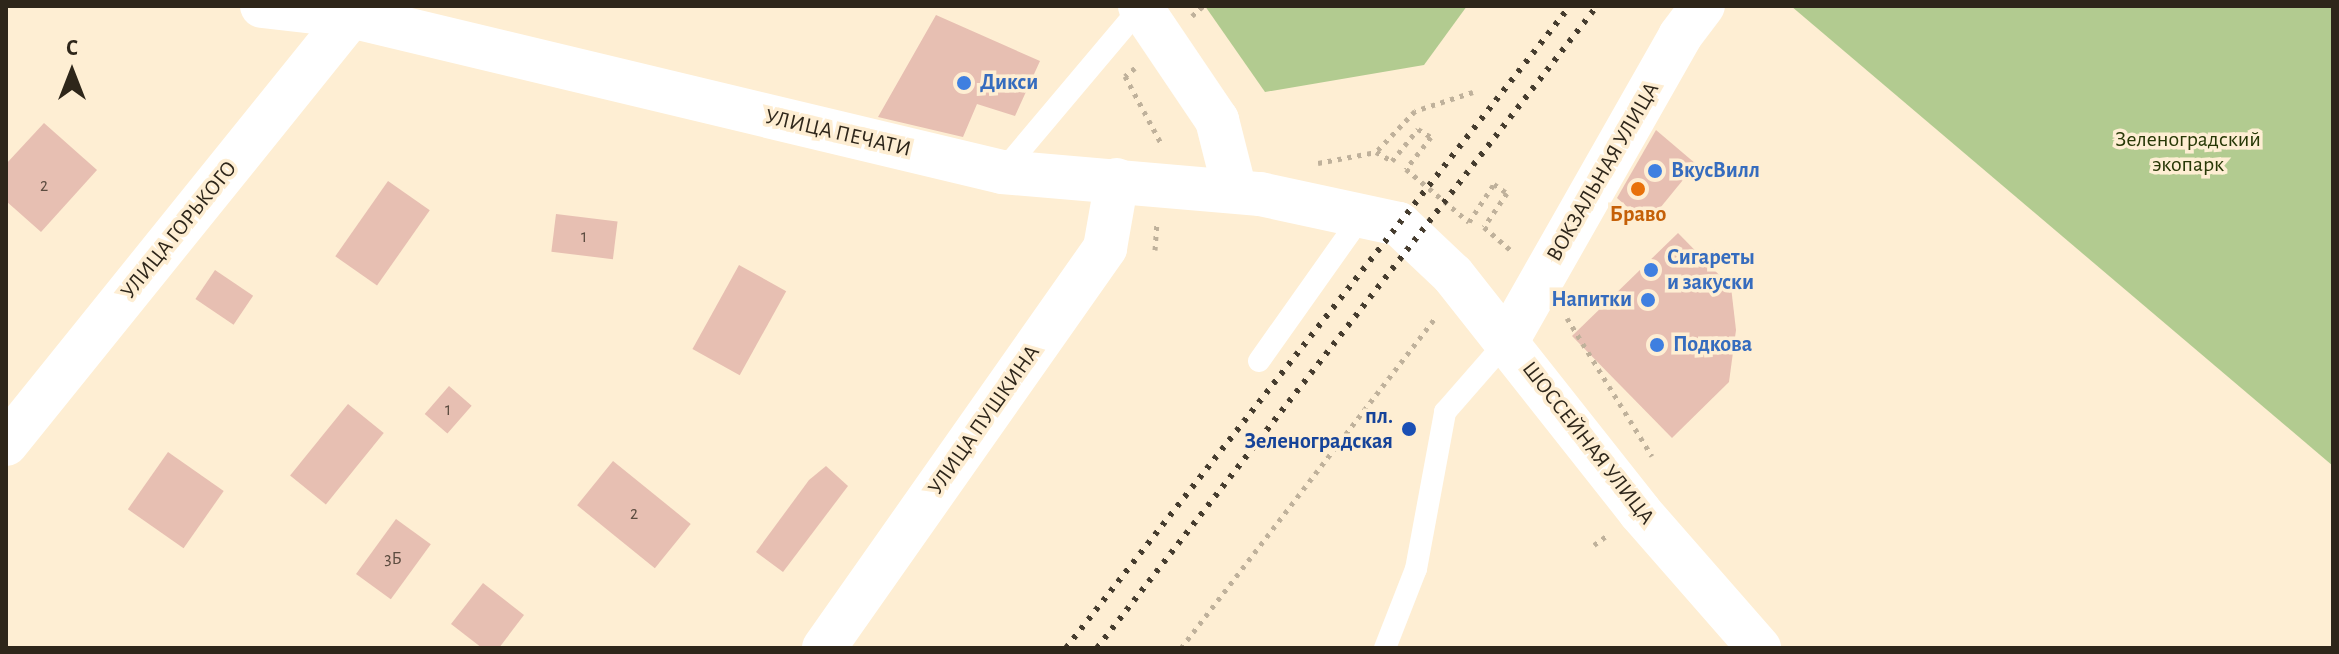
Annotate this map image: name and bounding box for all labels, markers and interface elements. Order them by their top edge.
north arrow [32,32,112,112]
text: С [66,37,78,59]
place label: Дикси [980,70,1038,96]
marker: Дикси [955,74,973,92]
street label: ВОКЗАЛЬНАЯ УЛИЦА [1541,78,1665,266]
street label: УЛИЦА ПЕЧАТИ [762,103,914,163]
park label: Зеленоградский экопарк [2115,126,2261,178]
street label: УЛИЦА ГОРЬКОГО [115,156,243,304]
place label: ВкусВилл [1671,158,1760,184]
marker: ВкусВилл [1646,162,1664,180]
house number: 2 [40,175,48,197]
marker: Браво [1629,180,1647,198]
place label: Браво [1610,202,1666,228]
house number: 1 [581,226,587,248]
place label: Сигареты и закуски [1667,244,1755,296]
marker: Сигареты и закуски [1642,261,1660,279]
place label: Напитки [1551,287,1632,313]
marker: Напитки [1639,291,1657,309]
place label: Подкова [1673,332,1752,358]
marker: Подкова [1648,336,1666,354]
street label: УЛИЦА ПУШКИНА [923,340,1045,500]
street label: ШОССЕЙНАЯ УЛИЦА [1516,356,1660,530]
house number: 1 [445,399,451,421]
place label: пл. Зеленоградская [1244,403,1393,454]
marker: пл. Зеленоградская [1400,420,1418,438]
house number: 2 [630,503,638,525]
house number: 3Б [384,548,402,570]

